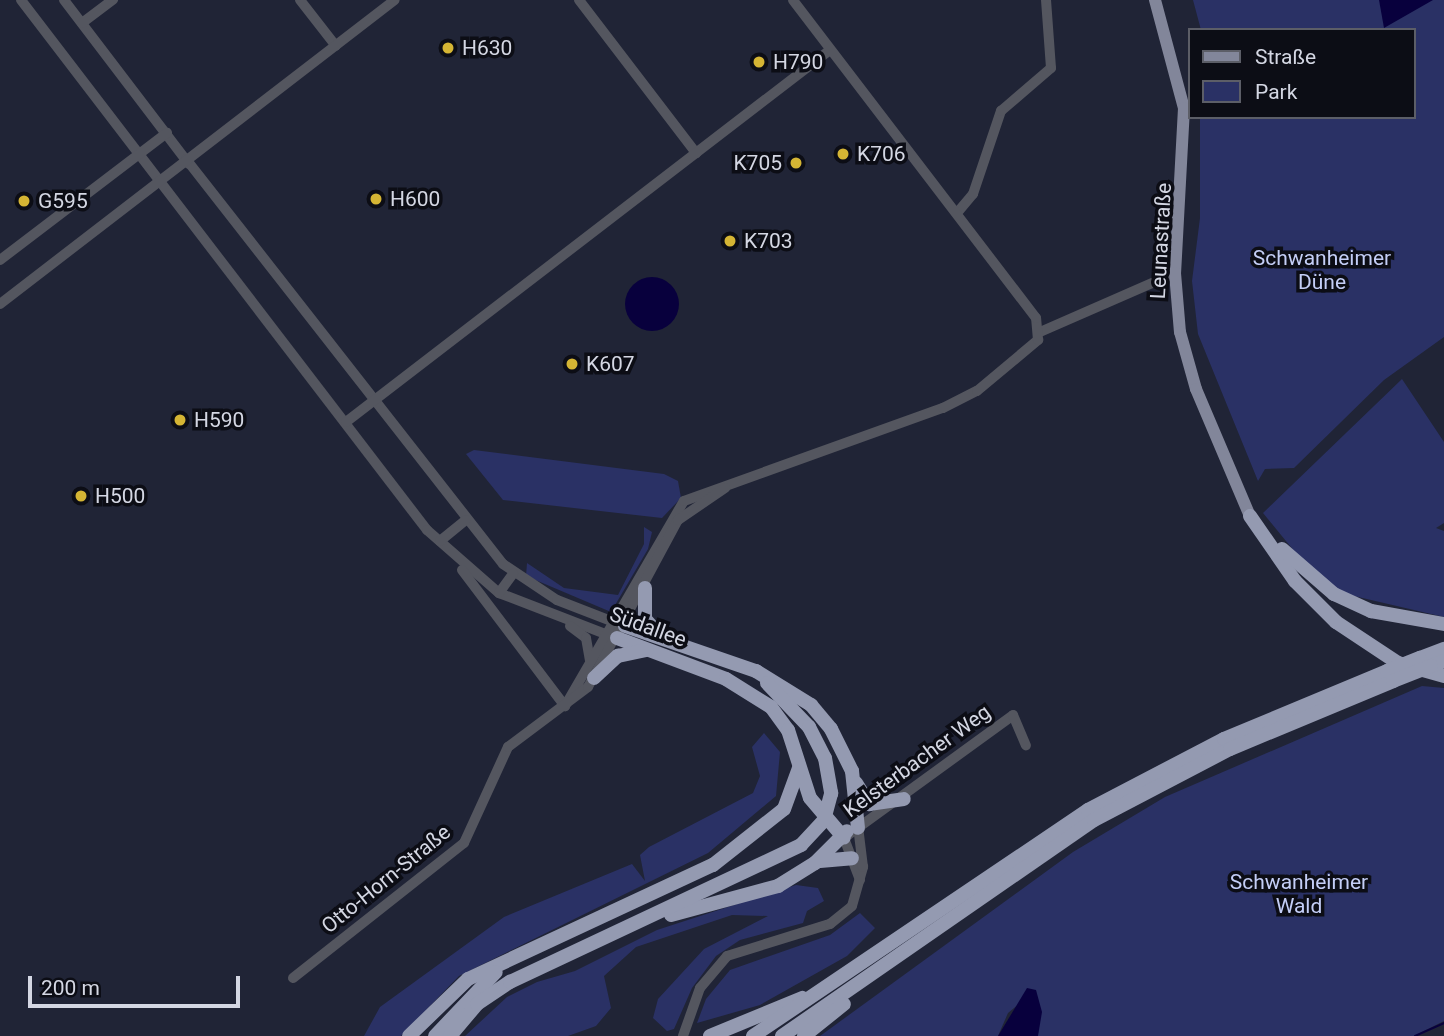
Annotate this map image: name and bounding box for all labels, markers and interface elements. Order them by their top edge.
legend [1188,28,1416,119]
place label: H630 [462,35,512,61]
marker: H630 [440,40,456,56]
text: Straße [1255,45,1316,69]
place label: H790 [773,49,823,75]
marker: H790 [751,54,767,70]
text: Park [1255,80,1297,104]
place label: K706 [857,141,906,167]
marker: K706 [835,146,851,162]
place label: K705 [733,150,782,176]
marker: K705 [788,155,804,171]
street label: Leunastraße [1145,182,1177,300]
place label: H600 [390,186,440,212]
place label: G595 [38,188,88,214]
marker: H600 [368,191,384,207]
marker: G595 [16,193,32,209]
place label: K703 [744,228,793,254]
marker: K703 [722,233,738,249]
park label: Schwanheimer Düne [1253,245,1391,295]
place label: K607 [586,351,635,377]
marker: K607 [564,356,580,372]
place label: H590 [194,407,244,433]
marker: H590 [172,412,188,428]
place label: H500 [95,483,145,509]
marker: H500 [73,488,89,504]
street label: Südallee [606,602,690,652]
street label: Kelsterbacher Weg [839,699,995,823]
street label: Otto-Horn-Straße [317,819,455,939]
park label: Schwanheimer Wald [1230,869,1368,919]
scale bar [32,962,243,1006]
text: 200 m [41,976,100,1000]

